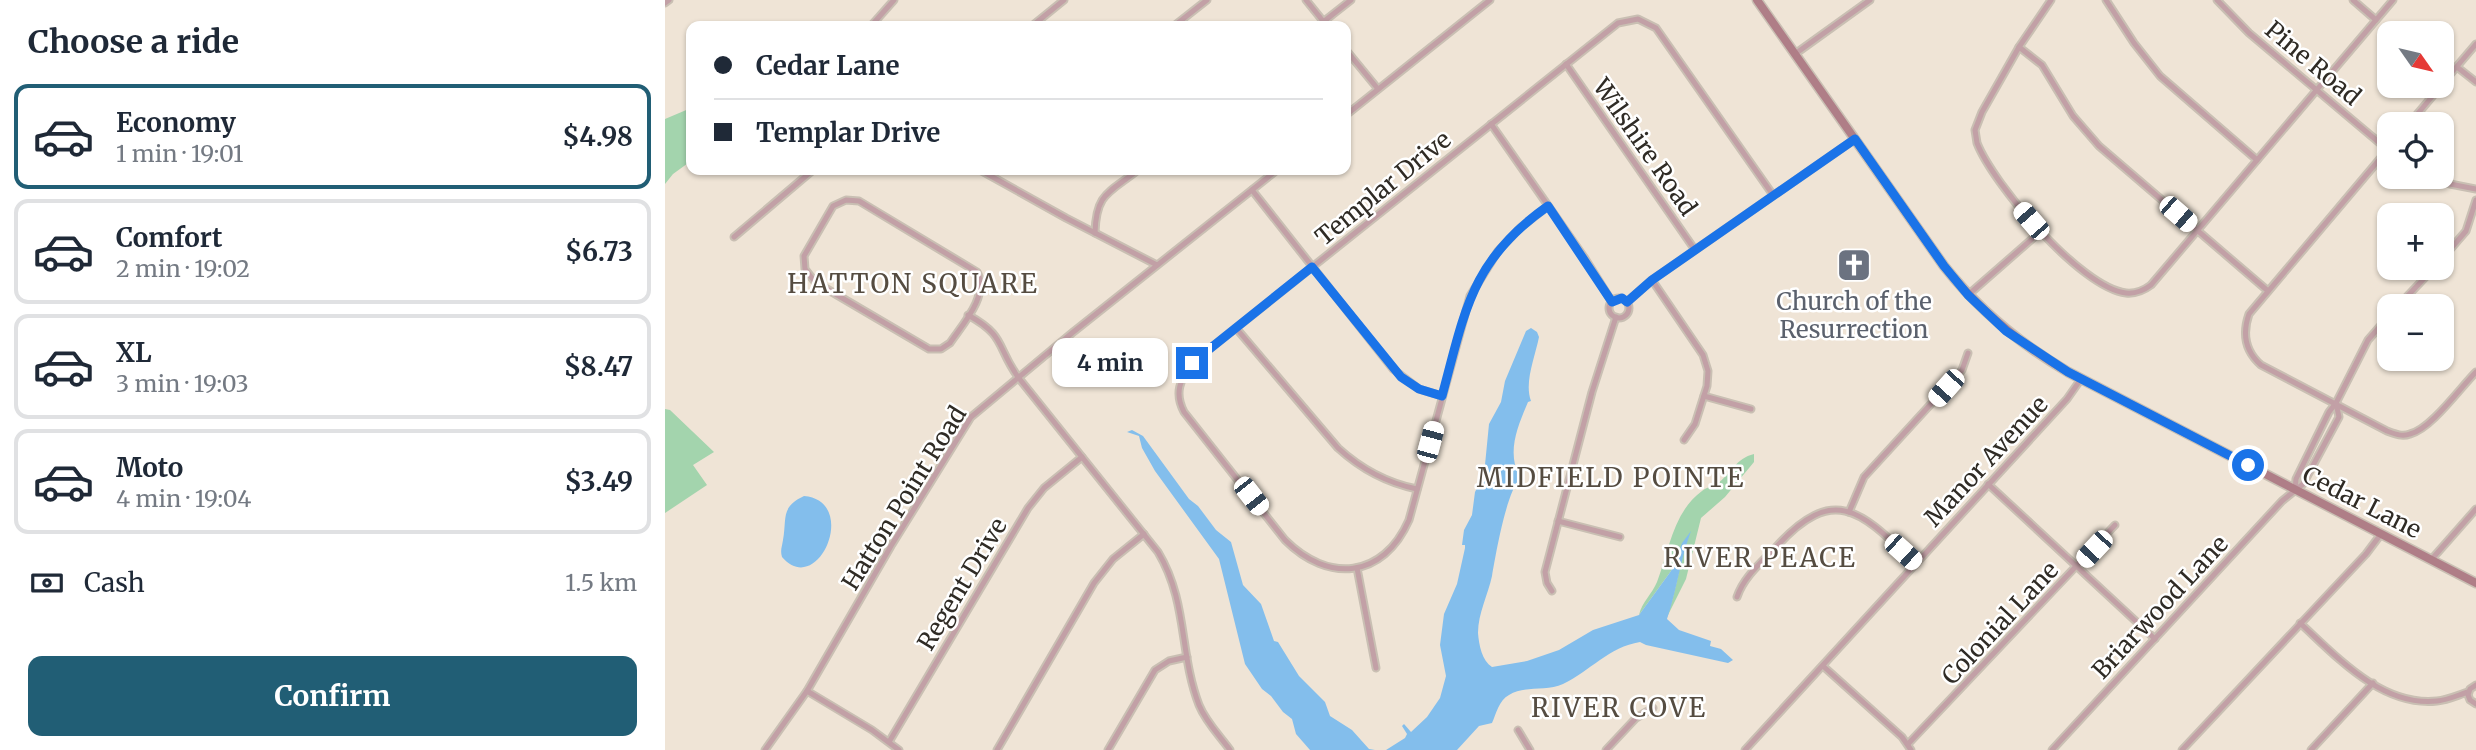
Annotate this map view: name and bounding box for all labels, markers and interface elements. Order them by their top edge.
street label: Pine Road [2259,14,2367,112]
north arrow [2377,21,2453,98]
map controls [2377,21,2454,371]
text: Choose a ride [28,22,239,62]
text: Cedar Lane [756,49,900,82]
street label: Wilshire Road [1586,71,1704,222]
icon: car [32,105,95,168]
text: Economy [116,106,236,139]
button: locate [2377,112,2454,189]
text: Templar Drive [756,116,940,149]
text: $4.98 [562,120,633,153]
street label: Templar Drive [1309,124,1457,252]
text: 1 min · 19:01 [116,139,243,168]
car [2156,192,2201,236]
car [2010,198,2053,244]
button: + [2377,203,2454,280]
icon: car [32,220,95,283]
text: Comfort [116,221,222,254]
text: $6.73 [565,235,633,268]
church icon: Church of the Resurrection [1835,246,1873,284]
text: 2 min · 19:02 [116,254,250,283]
district label: HATTON SQUARE [787,267,1039,300]
place label: Church of the Resurrection [1776,286,1932,345]
button: − [2377,294,2454,371]
icon: car [32,335,95,398]
text: XL [116,336,152,369]
callout: 4 min [1052,338,1168,388]
route end [1176,347,1208,379]
text: 4 min [1077,348,1143,377]
text: $8.47 [564,350,633,383]
car [1925,365,1968,411]
text: 3 min · 19:03 [116,369,249,398]
street label: Manor Avenue [1918,389,2054,533]
street label: Hatton Point Road [835,400,973,596]
car [1415,419,1446,465]
route start [2232,449,2264,481]
icon: car [32,450,95,513]
text: Moto [116,451,183,484]
street label: Cedar Lane [2297,459,2427,545]
district label: MIDFIELD POINTE [1477,461,1745,494]
text: $3.49 [564,465,633,498]
car [1230,473,1273,519]
text: 4 min · 19:04 [116,484,251,513]
street label: Regent Drive [910,512,1014,656]
car [2072,526,2117,572]
street label: Briarwood Lane [2085,529,2235,685]
car [1881,530,1926,574]
district label: RIVER PEACE [1663,541,1857,574]
street label: Colonial Lane [1935,555,2065,691]
icon: cash [28,564,66,602]
text: Cash [84,566,145,599]
text: 1.5 km [565,568,637,597]
button: Confirm [28,656,637,736]
district label: RIVER COVE [1531,691,1707,724]

